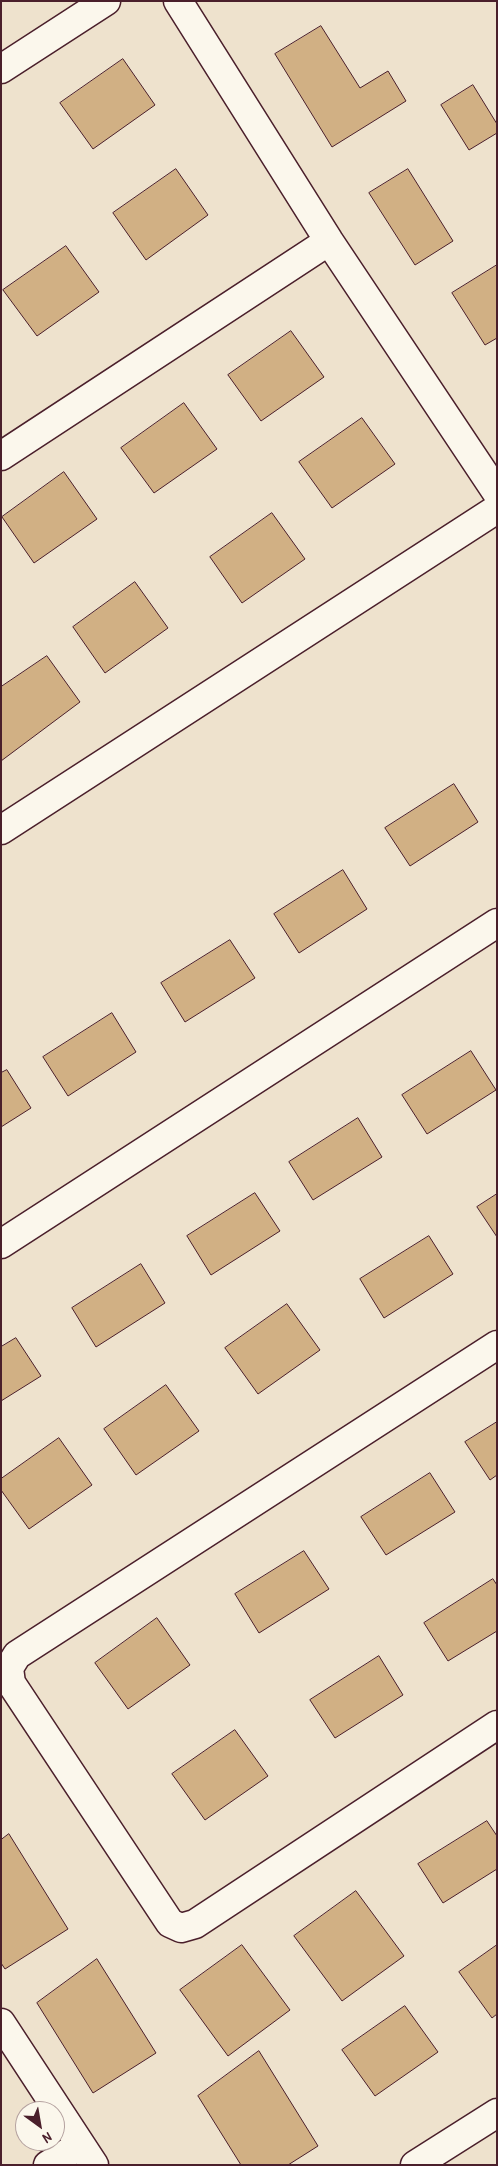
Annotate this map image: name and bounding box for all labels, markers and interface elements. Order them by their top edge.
north arrow [15,2101,65,2151]
text: N [39,2128,56,2148]

